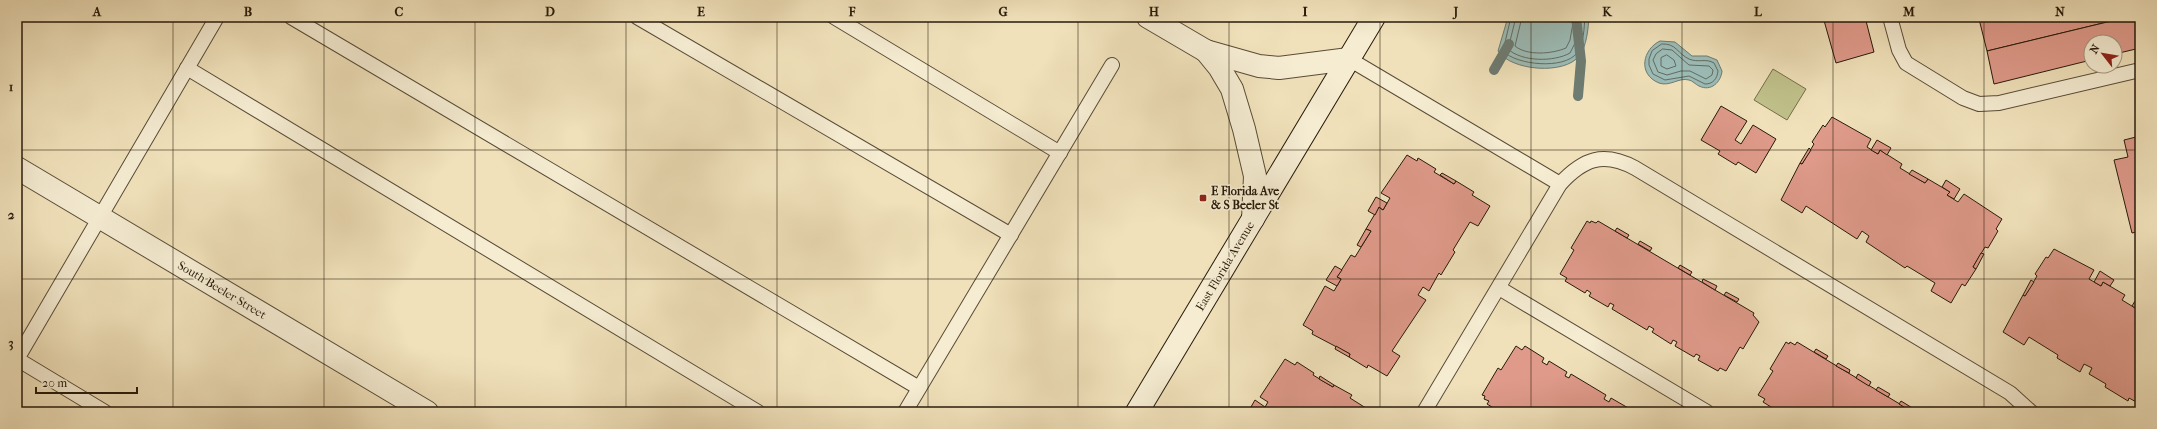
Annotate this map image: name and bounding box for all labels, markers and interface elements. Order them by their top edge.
text: A [92,4,102,19]
text: B [244,4,253,19]
text: C [395,4,404,19]
text: D [545,4,555,19]
text: E [697,4,705,19]
text: F [848,4,856,19]
text: G [998,4,1008,19]
text: H [1149,4,1160,19]
text: I [1302,4,1308,19]
text: J [1452,4,1459,20]
text: K [1602,4,1613,19]
text: L [1754,4,1763,19]
text: M [1902,4,1915,19]
text: N [2055,4,2065,19]
north arrow [2083,34,2123,74]
text: N [2087,42,2103,56]
text: 1 [9,79,14,94]
place label: E Florida Ave & S Beeler St [1211,184,1280,212]
marker: E Florida Ave & S Beeler St [1198,193,1208,203]
text: 2 [8,207,15,222]
street label: East Florida Avenue [1193,219,1257,313]
street label: South Beeler Street [175,258,269,322]
text: 3 [8,335,14,351]
scale bar [36,369,137,395]
text: 20 m [42,376,67,390]

